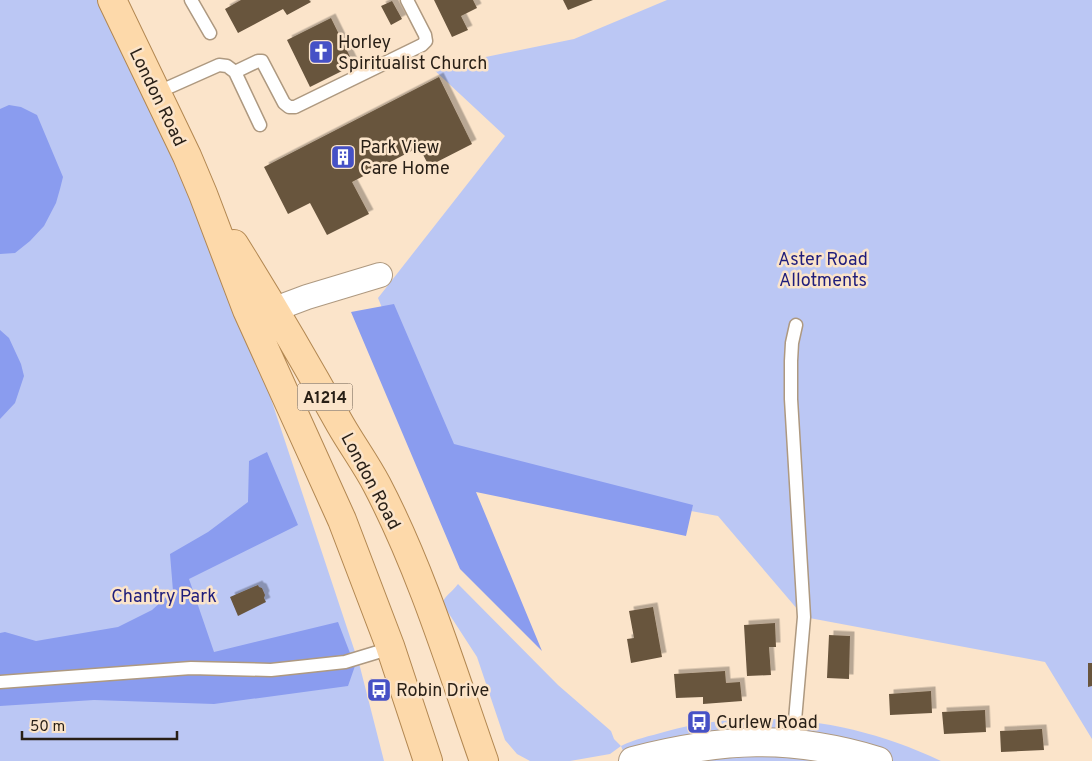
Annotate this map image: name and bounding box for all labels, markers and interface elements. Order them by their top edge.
place label: Horley Spiritualist Church [338,32,487,76]
church icon: Horley Spiritualist Church [308,39,334,65]
street label: London Road [123,45,190,151]
place label: Park View Care Home [360,137,450,181]
building icon: Park View Care Home [330,144,356,170]
park label: Aster Road Allotments [778,249,868,293]
road number: A1214 [298,384,352,411]
street label: London Road [335,429,405,534]
park label: Chantry Park [111,586,217,609]
bus stop icon: Robin Drive [366,677,392,703]
place label: Robin Drive [396,680,489,703]
scale bar [22,708,178,740]
bus stop icon: Curlew Road [686,709,712,735]
place label: Curlew Road [716,712,818,735]
text: 50 m [30,718,65,737]

